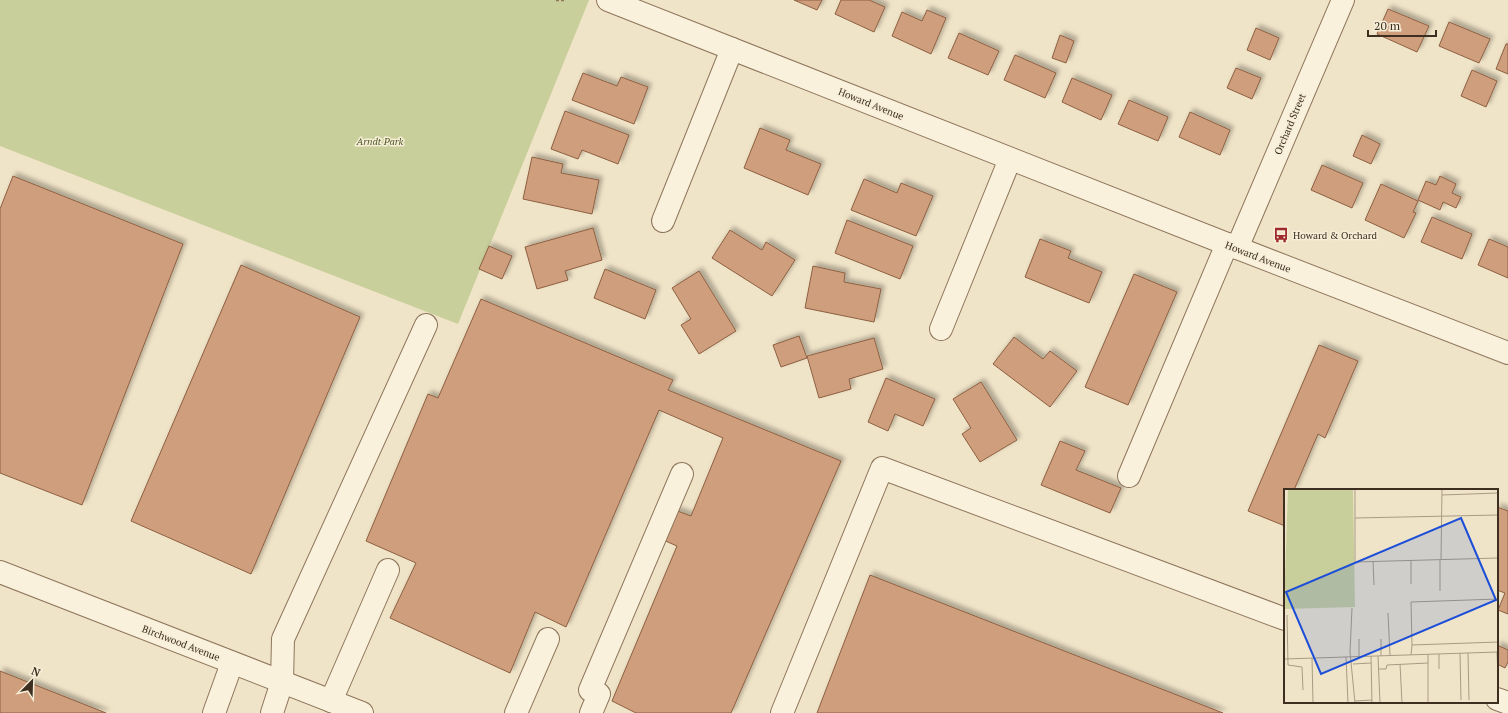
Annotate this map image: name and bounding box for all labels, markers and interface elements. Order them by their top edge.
scale bar [1368,12,1436,38]
text: 20 m [1374,18,1401,33]
street label: Howard Avenue [836,85,906,123]
street label: Orchard Street [1271,91,1309,157]
park label: Arndt Park [356,135,404,148]
bus stop icon: Howard & Orchard [1272,226,1290,244]
place label: Howard & Orchard [1293,229,1378,242]
street label: Howard Avenue [1223,238,1293,276]
inset map [1284,489,1498,703]
street label: Birchwood Avenue [140,622,222,664]
north arrow [12,661,52,701]
text: N [29,664,43,680]

